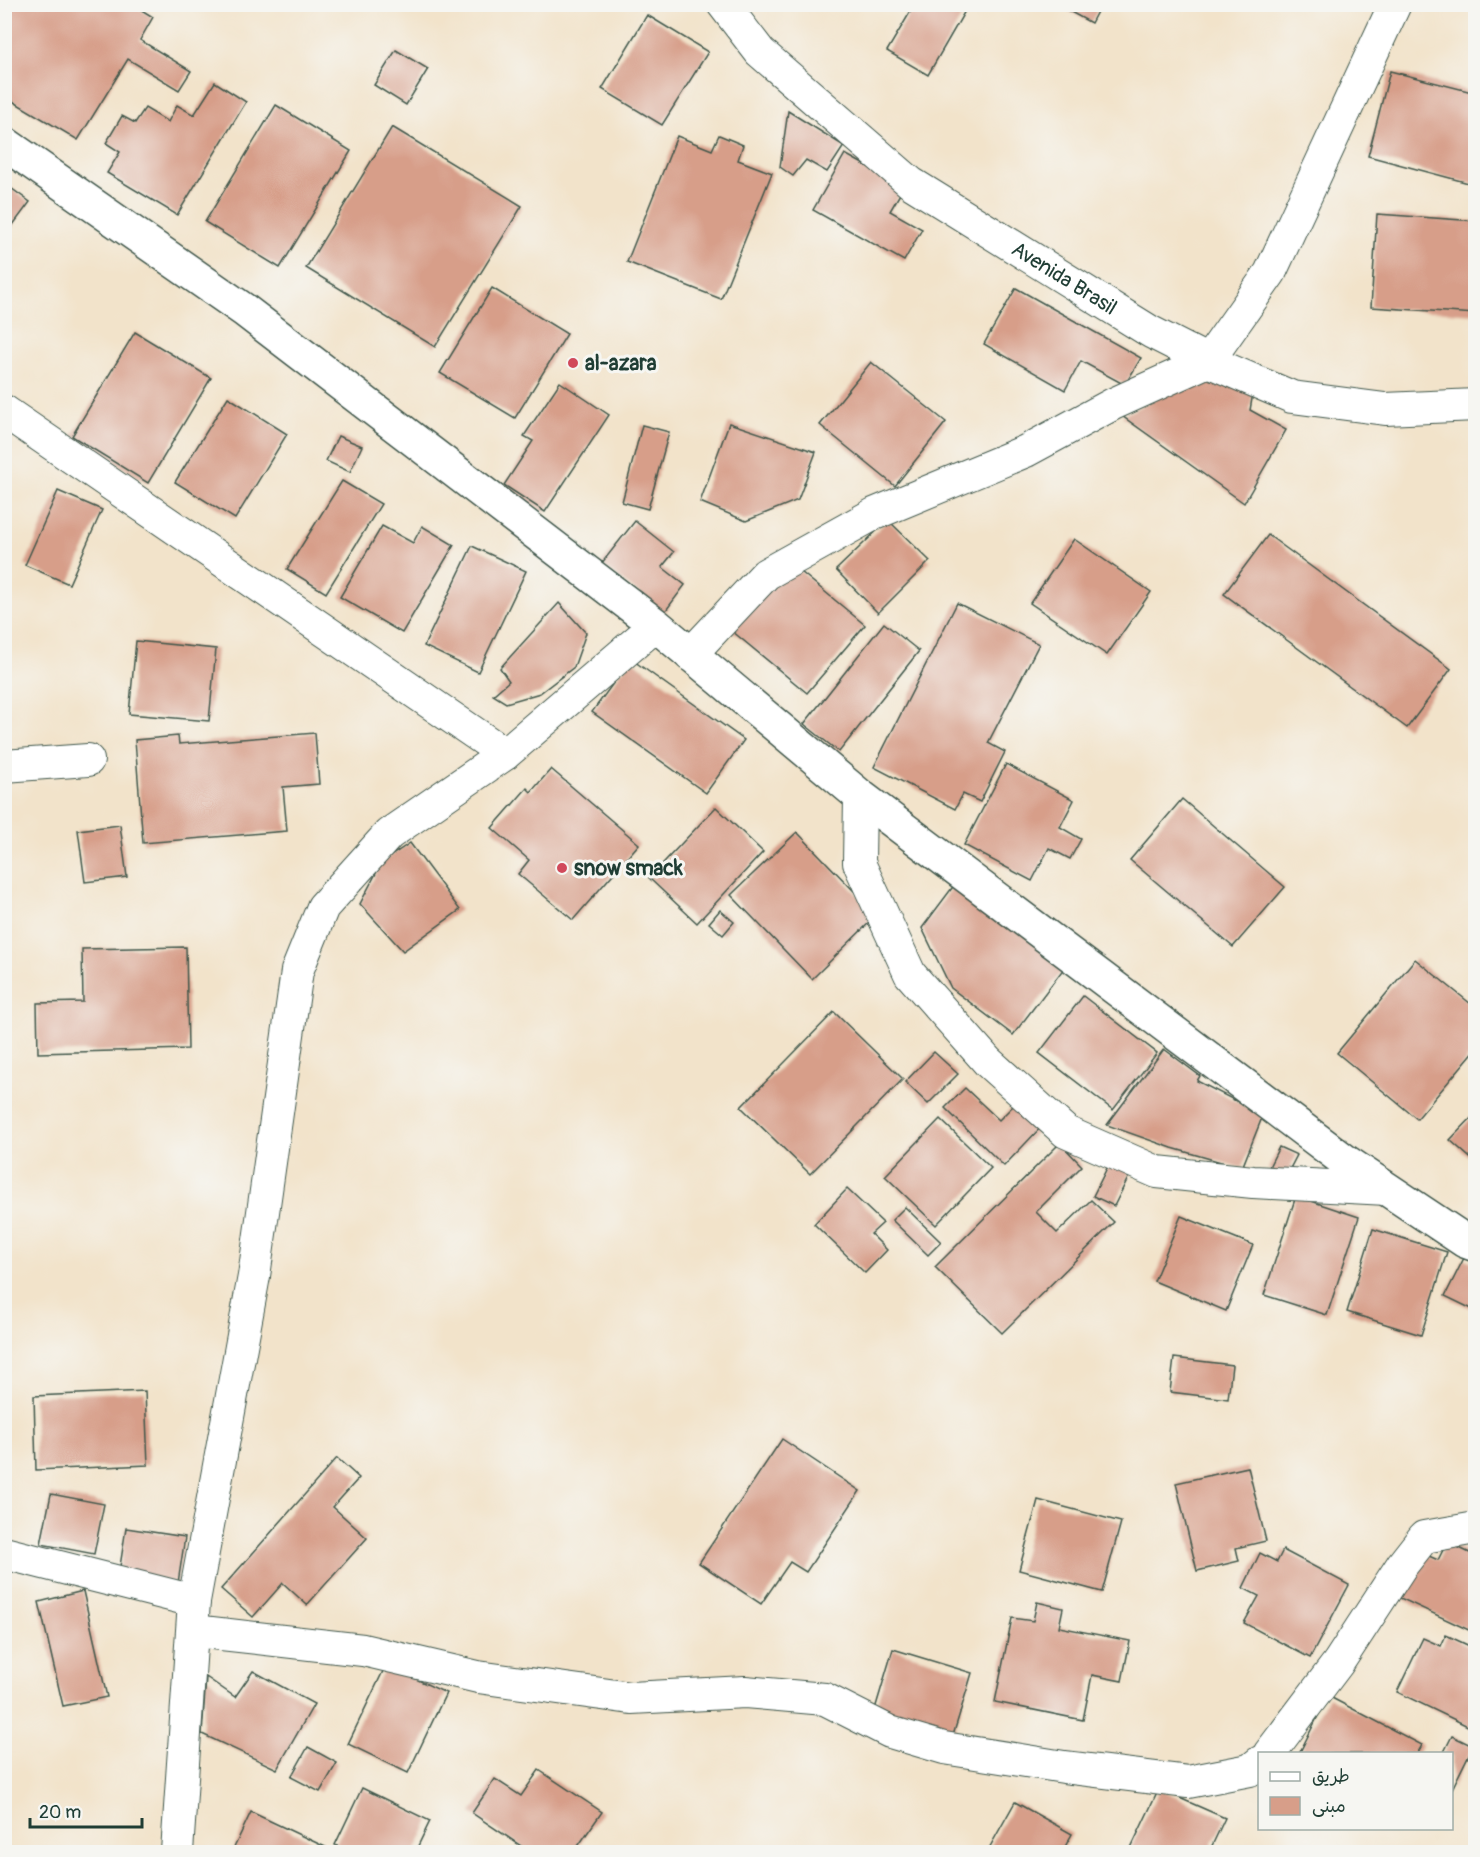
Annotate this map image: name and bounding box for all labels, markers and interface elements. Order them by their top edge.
street label: Avenida Brasil [1006,236,1122,322]
place label: al-azara [585,350,657,377]
marker: al-azara [566,356,580,370]
place label: snow smack [574,855,683,882]
marker: snow smack [555,861,569,875]
legend [1258,1752,1453,1830]
text: طريق [1312,1765,1350,1788]
scale bar [30,1791,142,1829]
text: مبنى [1312,1795,1346,1818]
text: 20 m [39,1801,81,1824]

